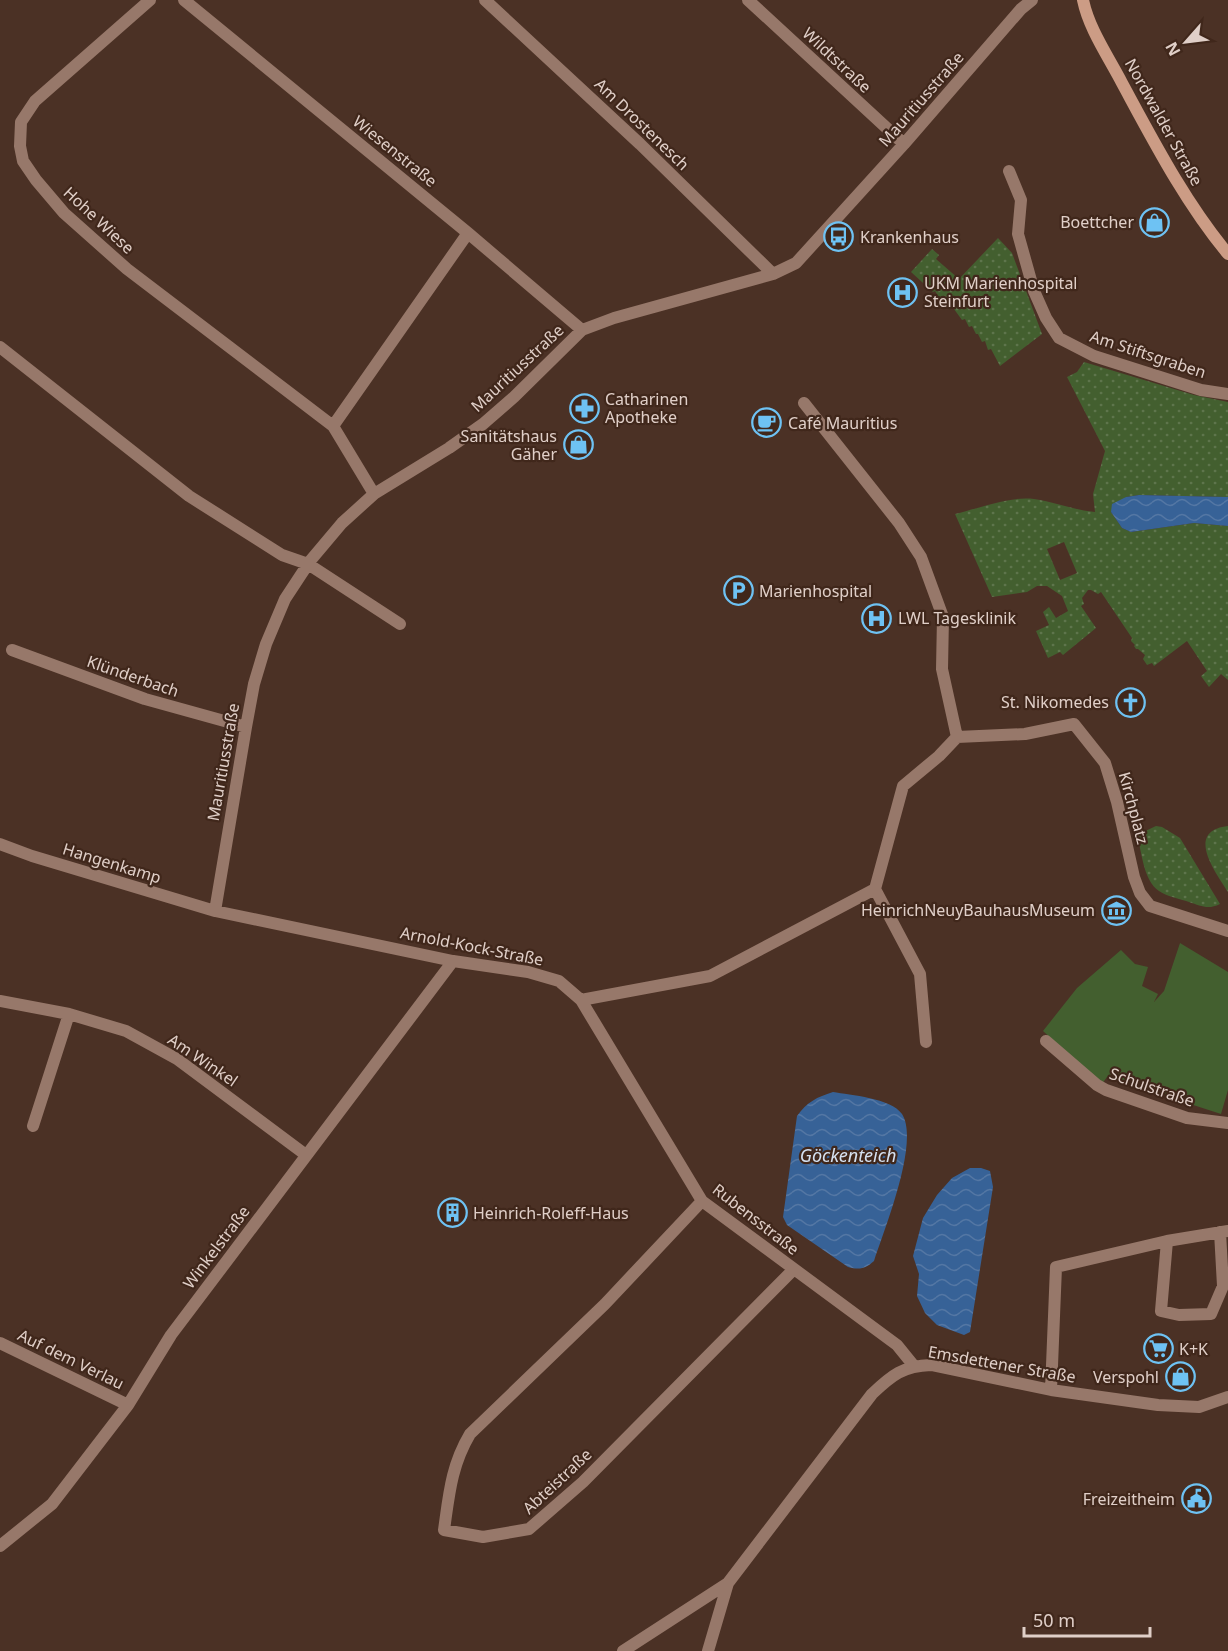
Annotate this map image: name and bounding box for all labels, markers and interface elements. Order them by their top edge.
north arrow [1156,12,1216,72]
street label: Wildtstraße [798,22,876,98]
text: N [1160,38,1186,60]
street label: Mauritiusstraße [874,47,968,151]
street label: Nordwalder Straße [1120,54,1208,190]
street label: Am Drostenesch [590,73,694,175]
street label: Wiesenstraße [348,110,442,192]
street label: Hohe Wiese [59,181,139,259]
shop icon: Boettcher [1139,206,1171,238]
place label: Boettcher [1060,211,1134,233]
bus stop icon: Krankenhaus [823,221,855,253]
place label: Krankenhaus [860,226,959,248]
place label: UKM Marienhospital Steinfurt [924,272,1078,312]
hospital icon: UKM Marienhospital Steinfurt [887,276,919,308]
street label: Mauritiusstraße [466,319,568,417]
street label: Am Stiftsgraben [1087,325,1209,383]
place label: Catharinen Apotheke [605,388,688,428]
pharmacy icon: Catharinen Apotheke [568,392,600,424]
cafe icon: Café Mauritius [751,407,783,439]
place label: Café Mauritius [788,412,897,434]
place label: Sanitätshaus Gäher [461,425,557,465]
shop icon: Sanitätshaus Gäher [562,429,594,461]
parking icon: Marienhospital [722,575,754,607]
place label: Marienhospital [759,580,872,602]
hospital icon: LWL Tagesklinik [861,602,893,634]
place label: LWL Tagesklinik [898,607,1016,629]
street label: Klünderbach [84,650,182,702]
church icon: St. Nikomedes [1114,686,1146,718]
place label: St. Nikomedes [1001,691,1109,713]
street label: Mauritiusstraße [202,701,244,823]
street label: Kirchplatz [1114,769,1154,847]
street label: Hangenkamp [60,838,164,888]
museum icon: HeinrichNeuyBauhausMuseum [1100,894,1132,926]
place label: HeinrichNeuyBauhausMuseum [861,899,1095,921]
street label: Arnold-Kock-Straße [399,921,545,971]
street label: Am Winkel [164,1029,242,1091]
street label: Schulstraße [1107,1062,1197,1112]
water label: Göckenteich [800,1143,896,1167]
street label: Rubensstraße [708,1178,804,1260]
building icon: Heinrich-Roleff-Haus [436,1197,468,1229]
street label: Winkelstraße [178,1201,254,1293]
place label: Heinrich-Roleff-Haus [473,1202,629,1224]
street label: Auf dem Verlau [14,1324,128,1394]
supermarket icon: K+K [1142,1333,1174,1365]
place label: K+K [1179,1338,1208,1360]
street label: Emsdettener Straße [926,1340,1078,1388]
shop icon: Verspohl [1164,1361,1196,1393]
place label: Verspohl [1093,1366,1159,1388]
street label: Abteistraße [518,1443,596,1519]
public building icon: Freizeitheim [1180,1483,1212,1515]
place label: Freizeitheim [1083,1488,1175,1510]
scale bar [1024,1600,1150,1638]
text: 50 m [1033,1608,1075,1632]

